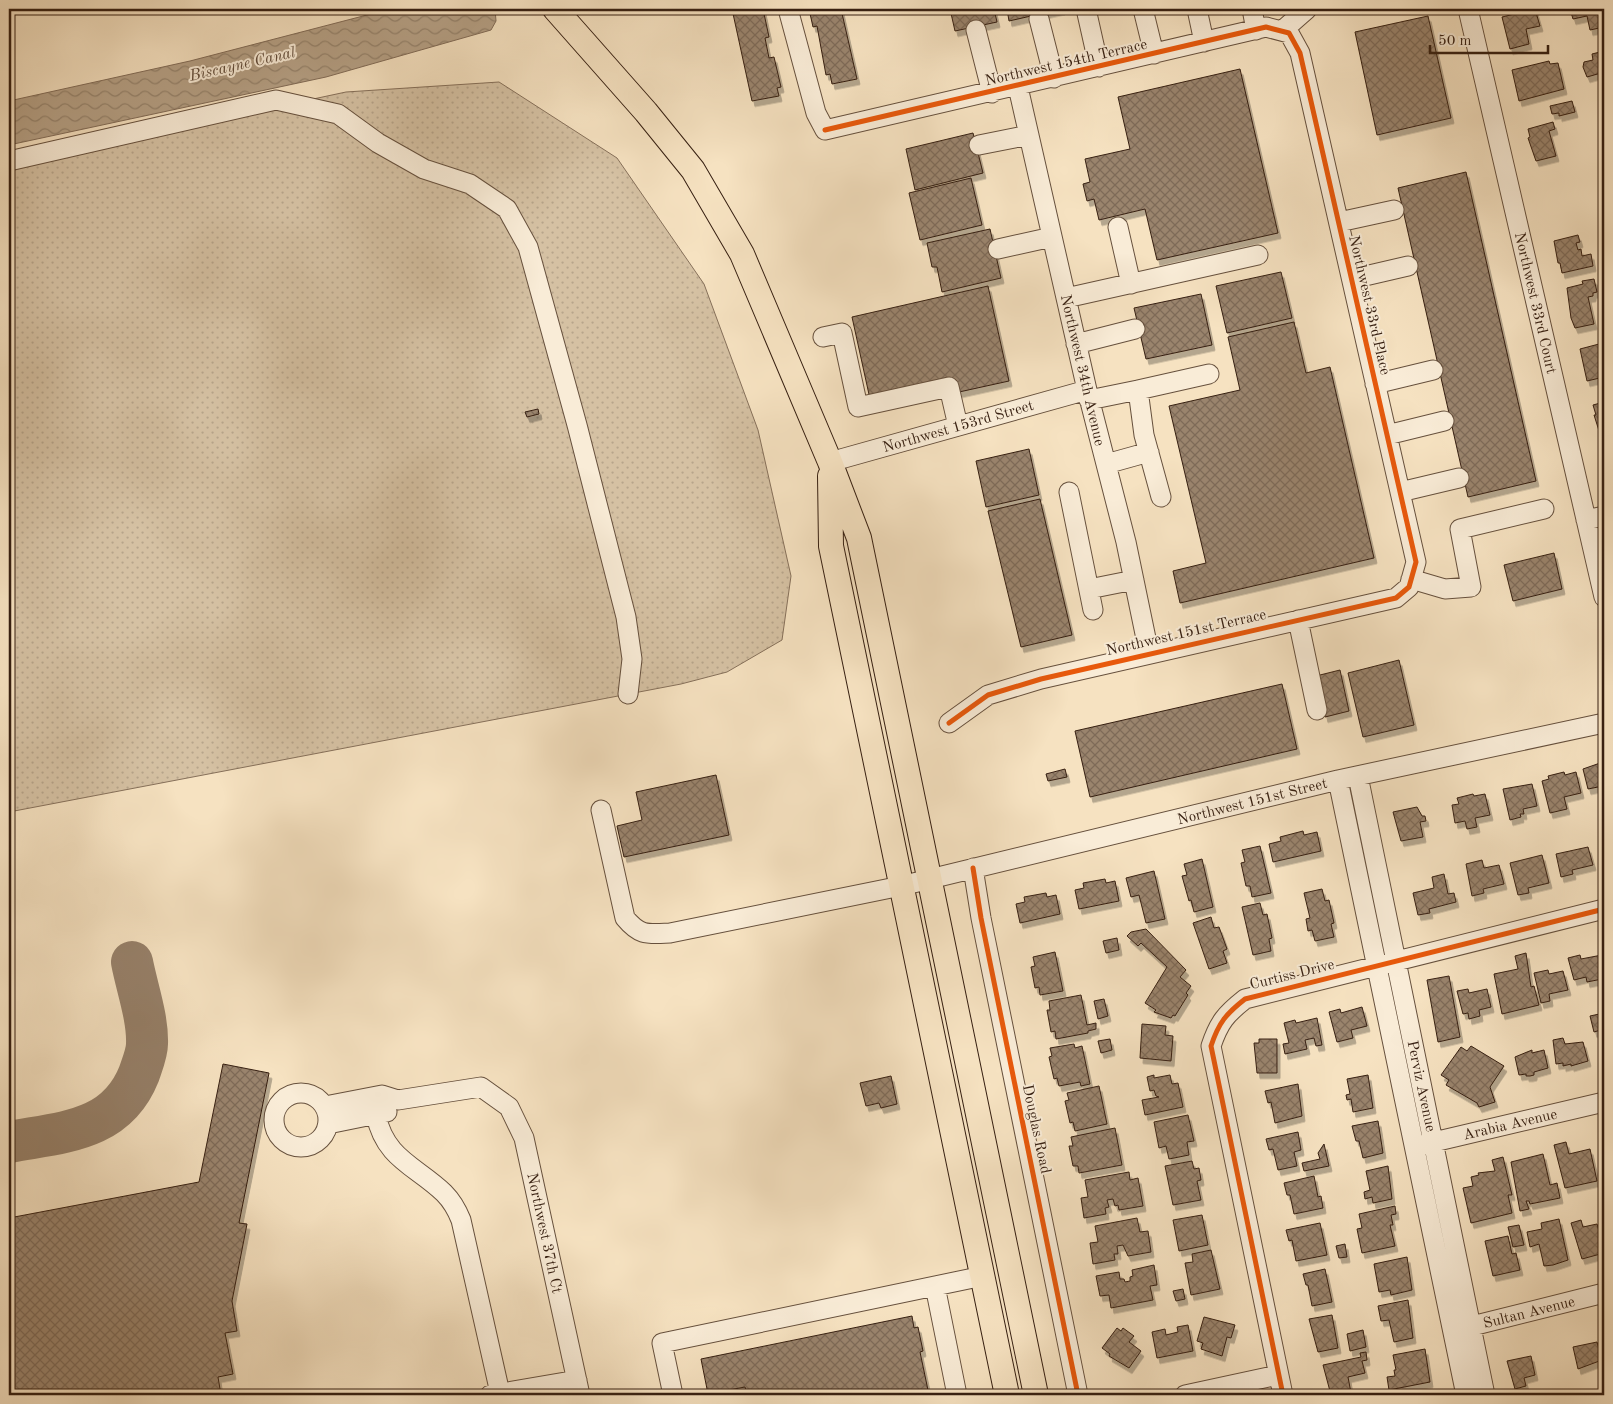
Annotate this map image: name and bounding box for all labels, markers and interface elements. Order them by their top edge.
scale bar [1430,22,1548,54]
text: 50 m [1438,34,1472,49]
street label: Northwest 154th Terrace [984,37,1149,89]
water label: Biscayne Canal [187,45,297,85]
street label: Northwest 33rd Court [1511,231,1558,376]
street label: Northwest 33rd Place [1345,234,1392,377]
street label: Northwest 34th Avenue [1057,293,1106,448]
street label: Northwest 153rd Street [881,399,1036,456]
street label: Northwest 151st Terrace [1105,608,1268,659]
street label: Northwest 151st Street [1176,777,1329,828]
street label: Curtiss Drive [1248,958,1336,993]
street label: Perviz Avenue [1404,1039,1438,1133]
street label: Douglas Road [1019,1083,1052,1175]
street label: Arabia Avenue [1462,1107,1559,1144]
street label: Northwest 37th Ct [523,1172,564,1295]
street label: Sultan Avenue [1482,1295,1577,1332]

